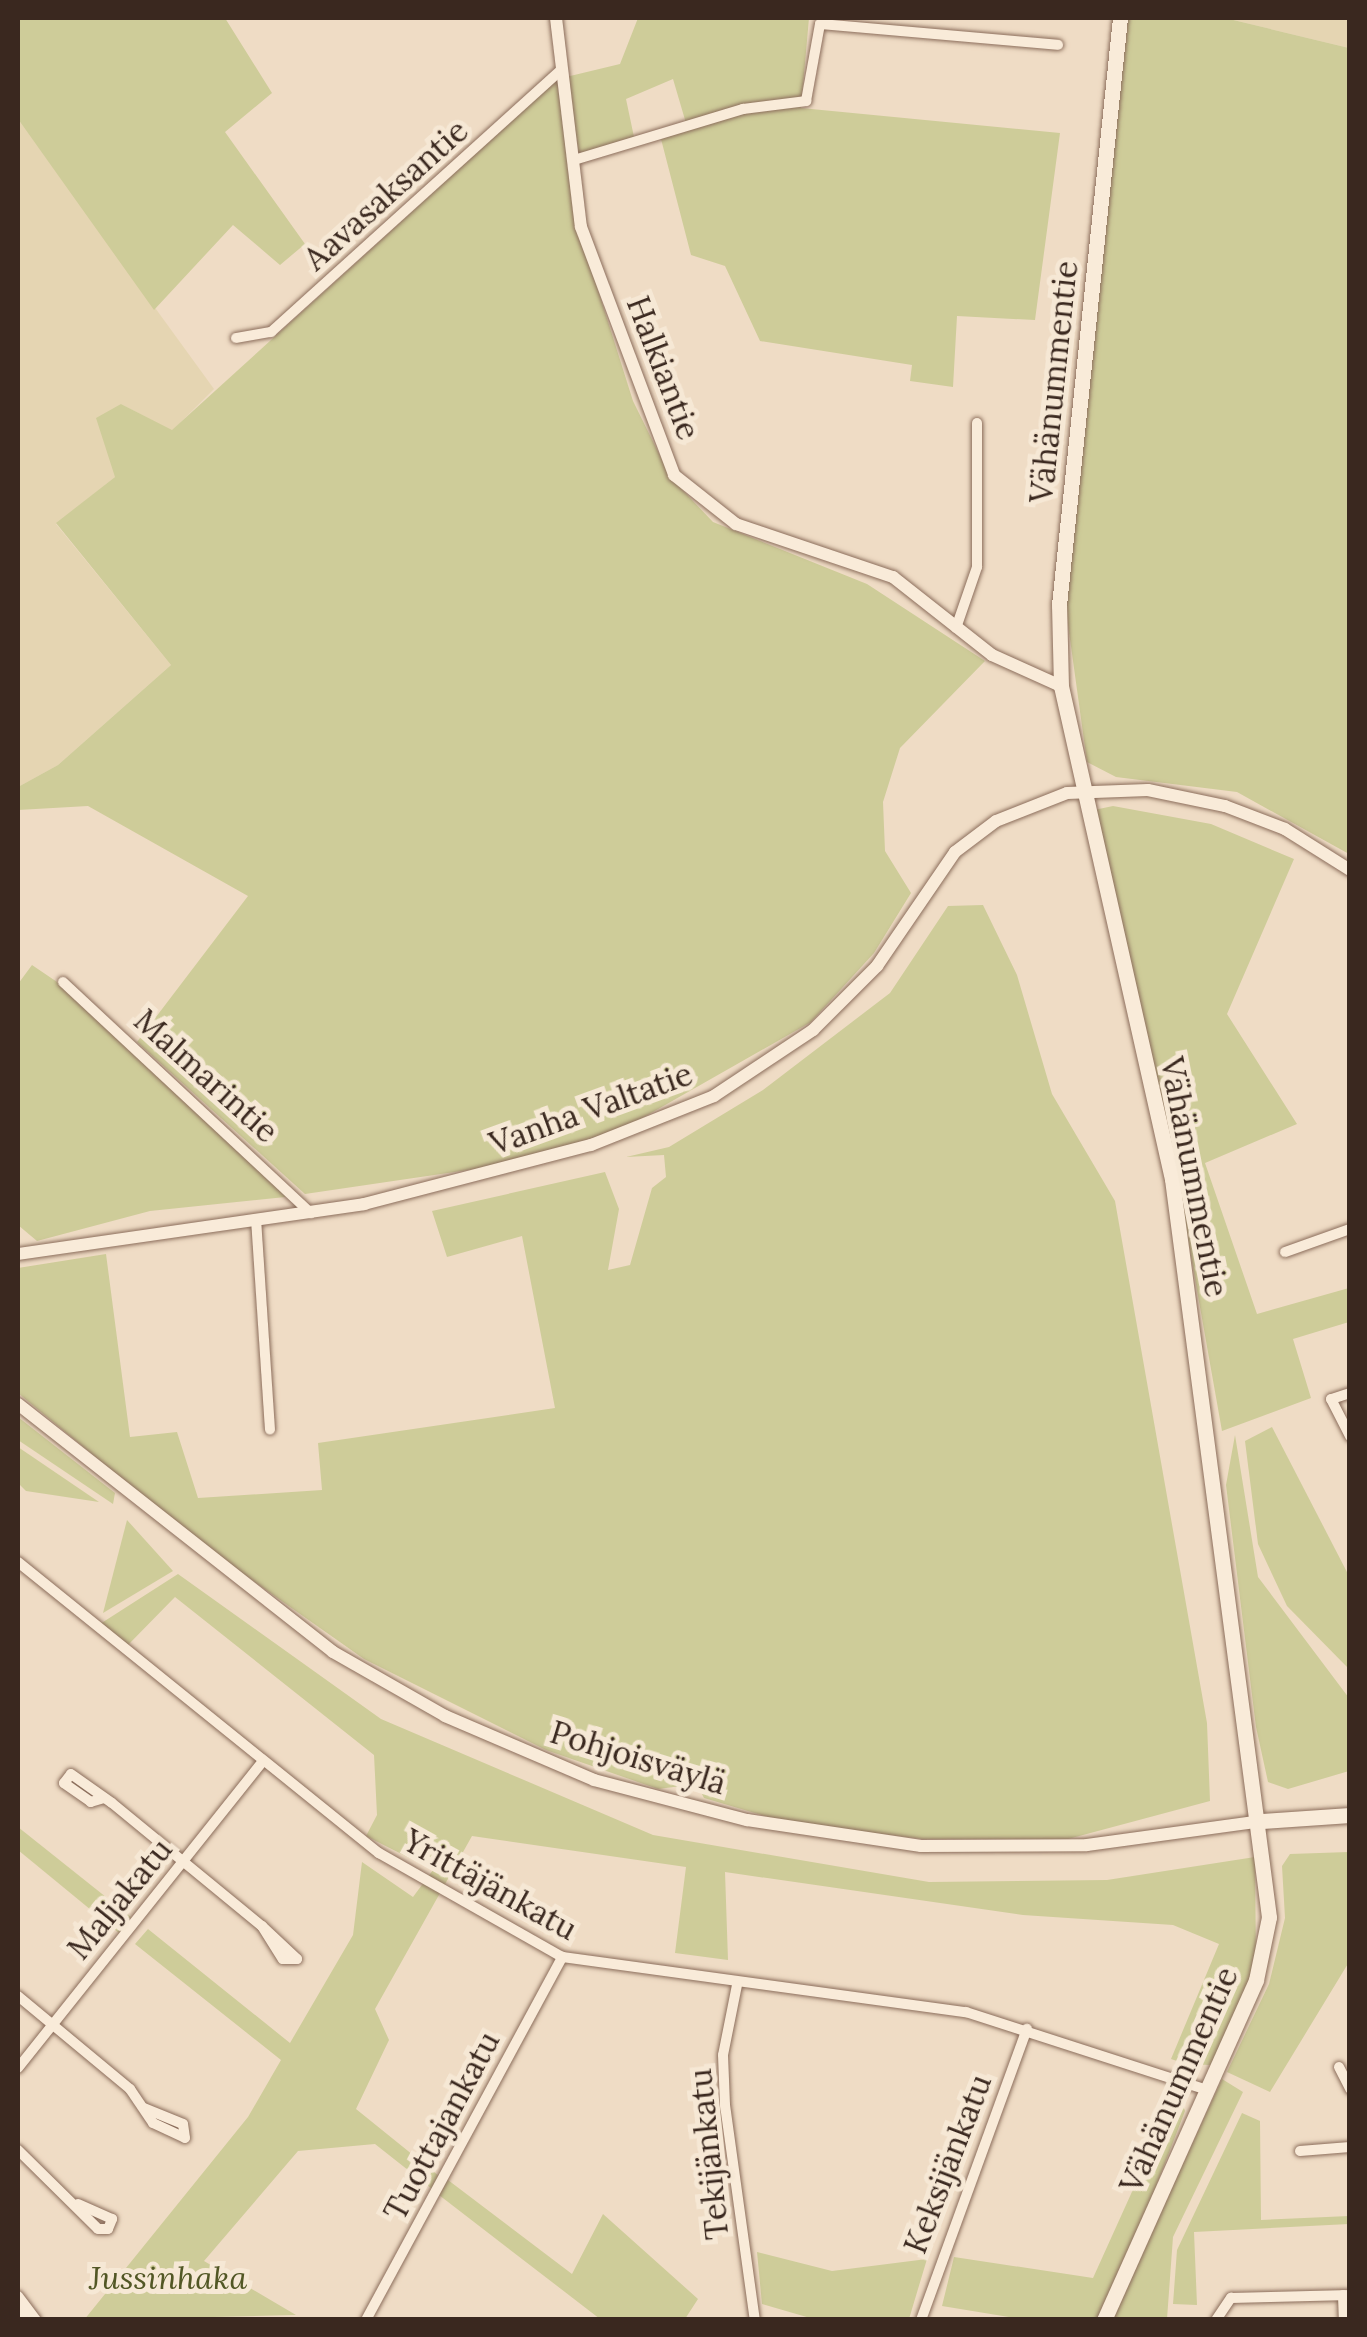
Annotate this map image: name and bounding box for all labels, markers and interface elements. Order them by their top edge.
street label: Aavasaksantie [296,111,476,279]
street label: Vähänummentie [1022,259,1086,505]
street label: Halkiantie [618,291,708,445]
street label: Malmarintie [126,1001,286,1151]
street label: Vähänummentie [1152,1054,1236,1300]
street label: Vanha Valtatie [484,1055,698,1163]
street label: Pohjoisväylä [546,1713,730,1803]
street label: Yrittäjänkatu [396,1821,584,1949]
street label: Maljakatu [60,1831,180,1967]
street label: Vähänummentie [1112,1961,1246,2199]
street label: Tuottajankatu [376,2025,508,2227]
street label: Tekijänkatu [681,2067,737,2241]
street label: Keksijänkatu [896,2069,1000,2259]
park label: Jussinhaka [89,2259,247,2297]

